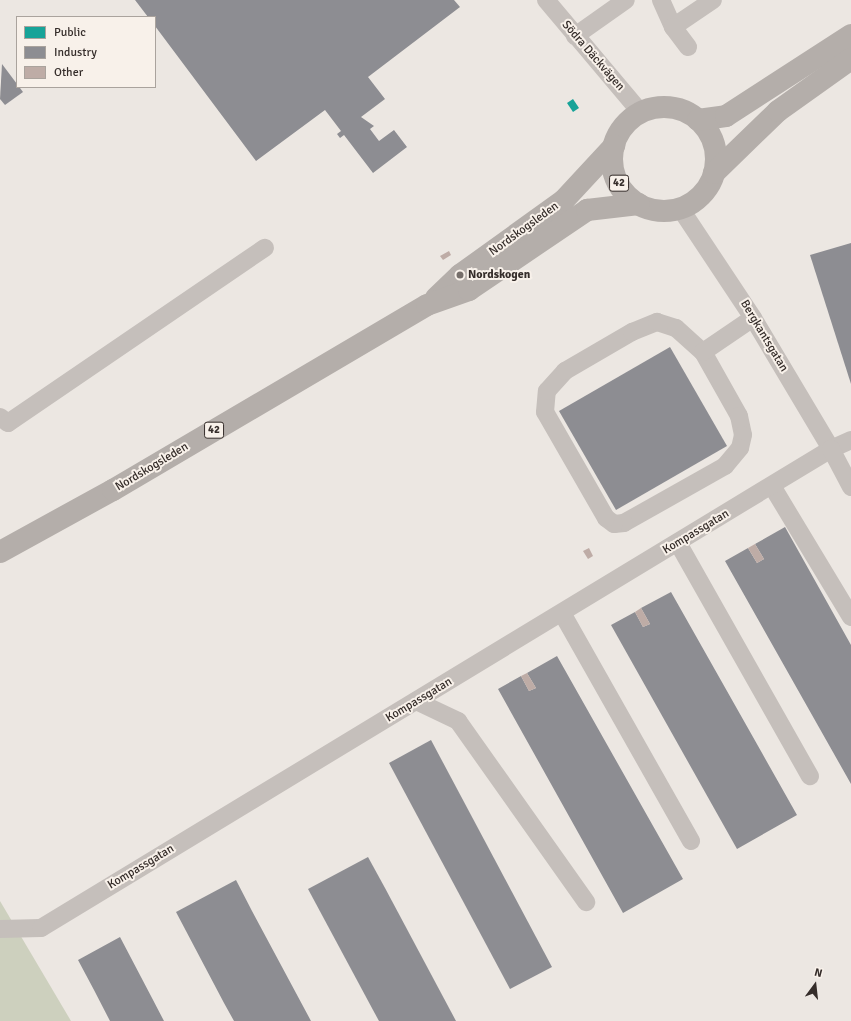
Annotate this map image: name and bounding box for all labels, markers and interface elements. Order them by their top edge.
legend [16,16,156,88]
street label: Södra Däckvägen [559,18,627,94]
text: Public [54,25,86,40]
text: Industry [54,45,97,60]
text: Other [54,65,83,80]
road number: 42 [609,174,629,192]
street label: Nordskogsleden [487,199,561,259]
place label: Nordskogen [468,268,530,282]
marker: Nordskogen [455,270,465,280]
street label: Bergkantsgatan [737,298,791,374]
road number: 42 [204,421,224,439]
street label: Nordskogsleden [113,440,191,494]
street label: Kompassgatan [660,507,732,557]
street label: Kompassgatan [383,675,455,725]
street label: Kompassgatan [105,842,177,892]
north arrow [795,965,835,1005]
text: N [813,966,824,980]

